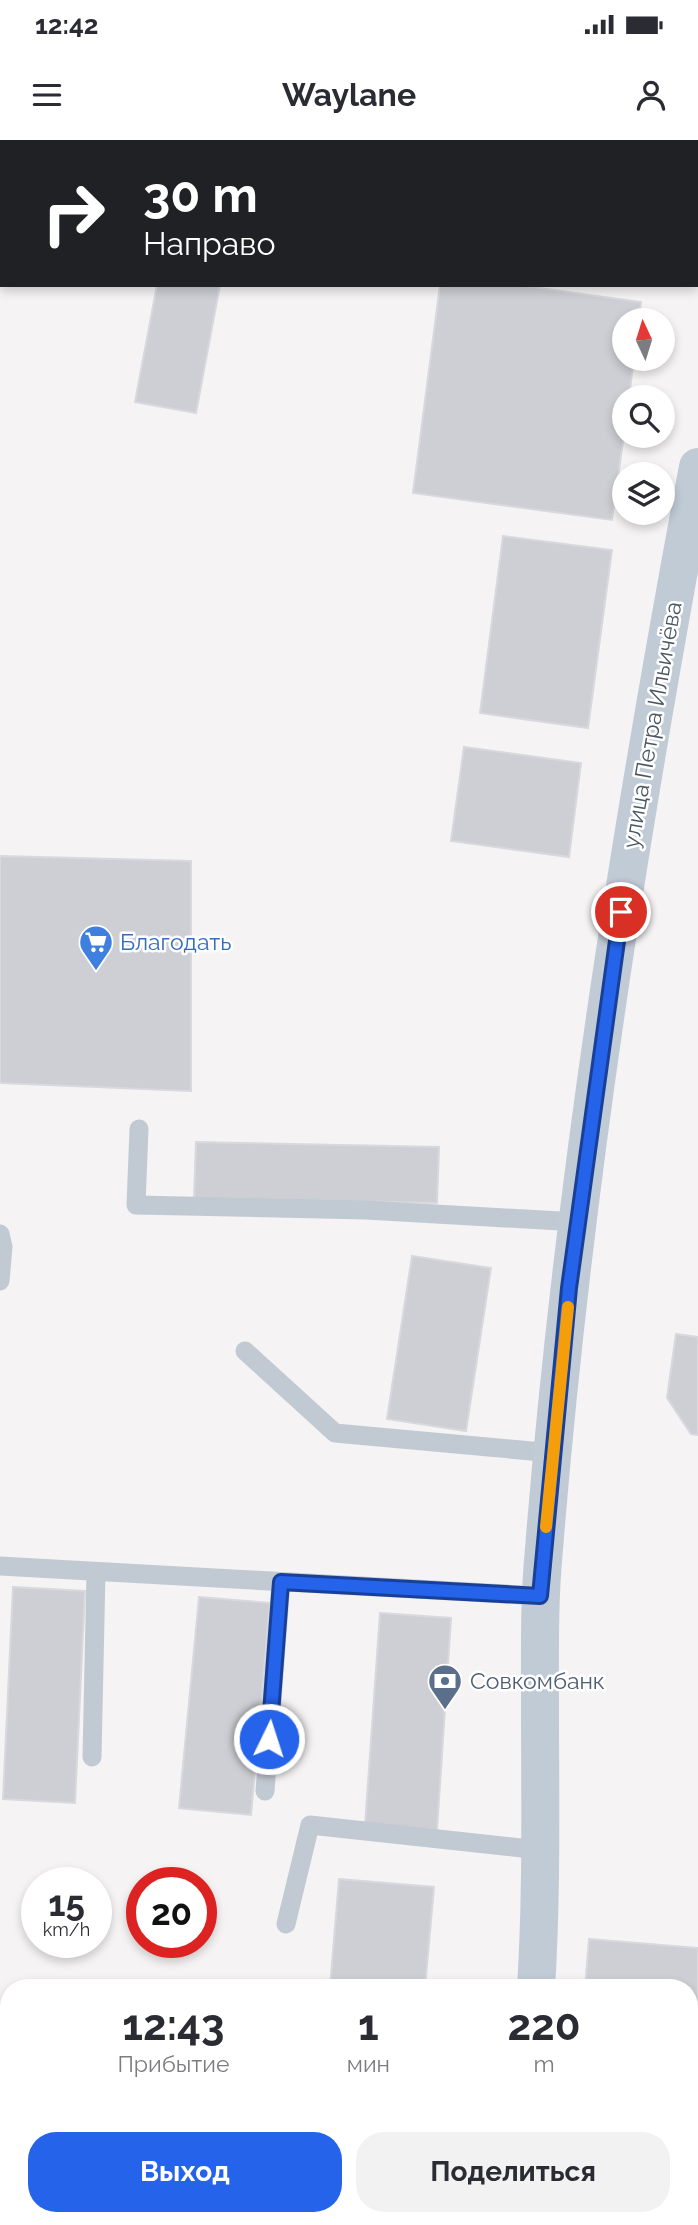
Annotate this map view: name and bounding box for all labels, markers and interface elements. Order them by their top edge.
text: 12:42 [35,10,98,40]
icon: menu [28,76,66,114]
text: Waylane [282,76,416,113]
icon: person [632,76,670,114]
text: 30 m [143,166,258,223]
icon: right [28,168,119,259]
text: Направо [143,225,275,262]
north arrow [612,308,676,371]
map controls [612,308,675,525]
button: search [612,385,675,448]
button: layers [612,462,675,525]
street label: улица Петра Ильичёва [616,599,687,850]
pin [591,882,651,942]
icon: arrive [602,893,640,931]
supermarket icon: Благодать [77,923,115,972]
place label: Благодать [120,928,232,955]
bank icon: Совкомбанк [426,1662,464,1711]
place label: Совкомбанк [470,1667,605,1694]
position arrow [232,1702,306,1776]
speed limit sign: 20 [126,1867,217,1958]
text: 15 [48,1883,85,1924]
text: km/h [43,1919,90,1940]
text: 12:43 [122,2001,225,2050]
text: 1 [358,2001,379,2050]
text: 220 [507,2001,581,2050]
text: Прибытие [117,2050,229,2077]
text: мин [347,2050,390,2077]
text: m [533,2050,555,2077]
button: Выход [28,2132,342,2212]
button: Поделиться [356,2132,670,2212]

